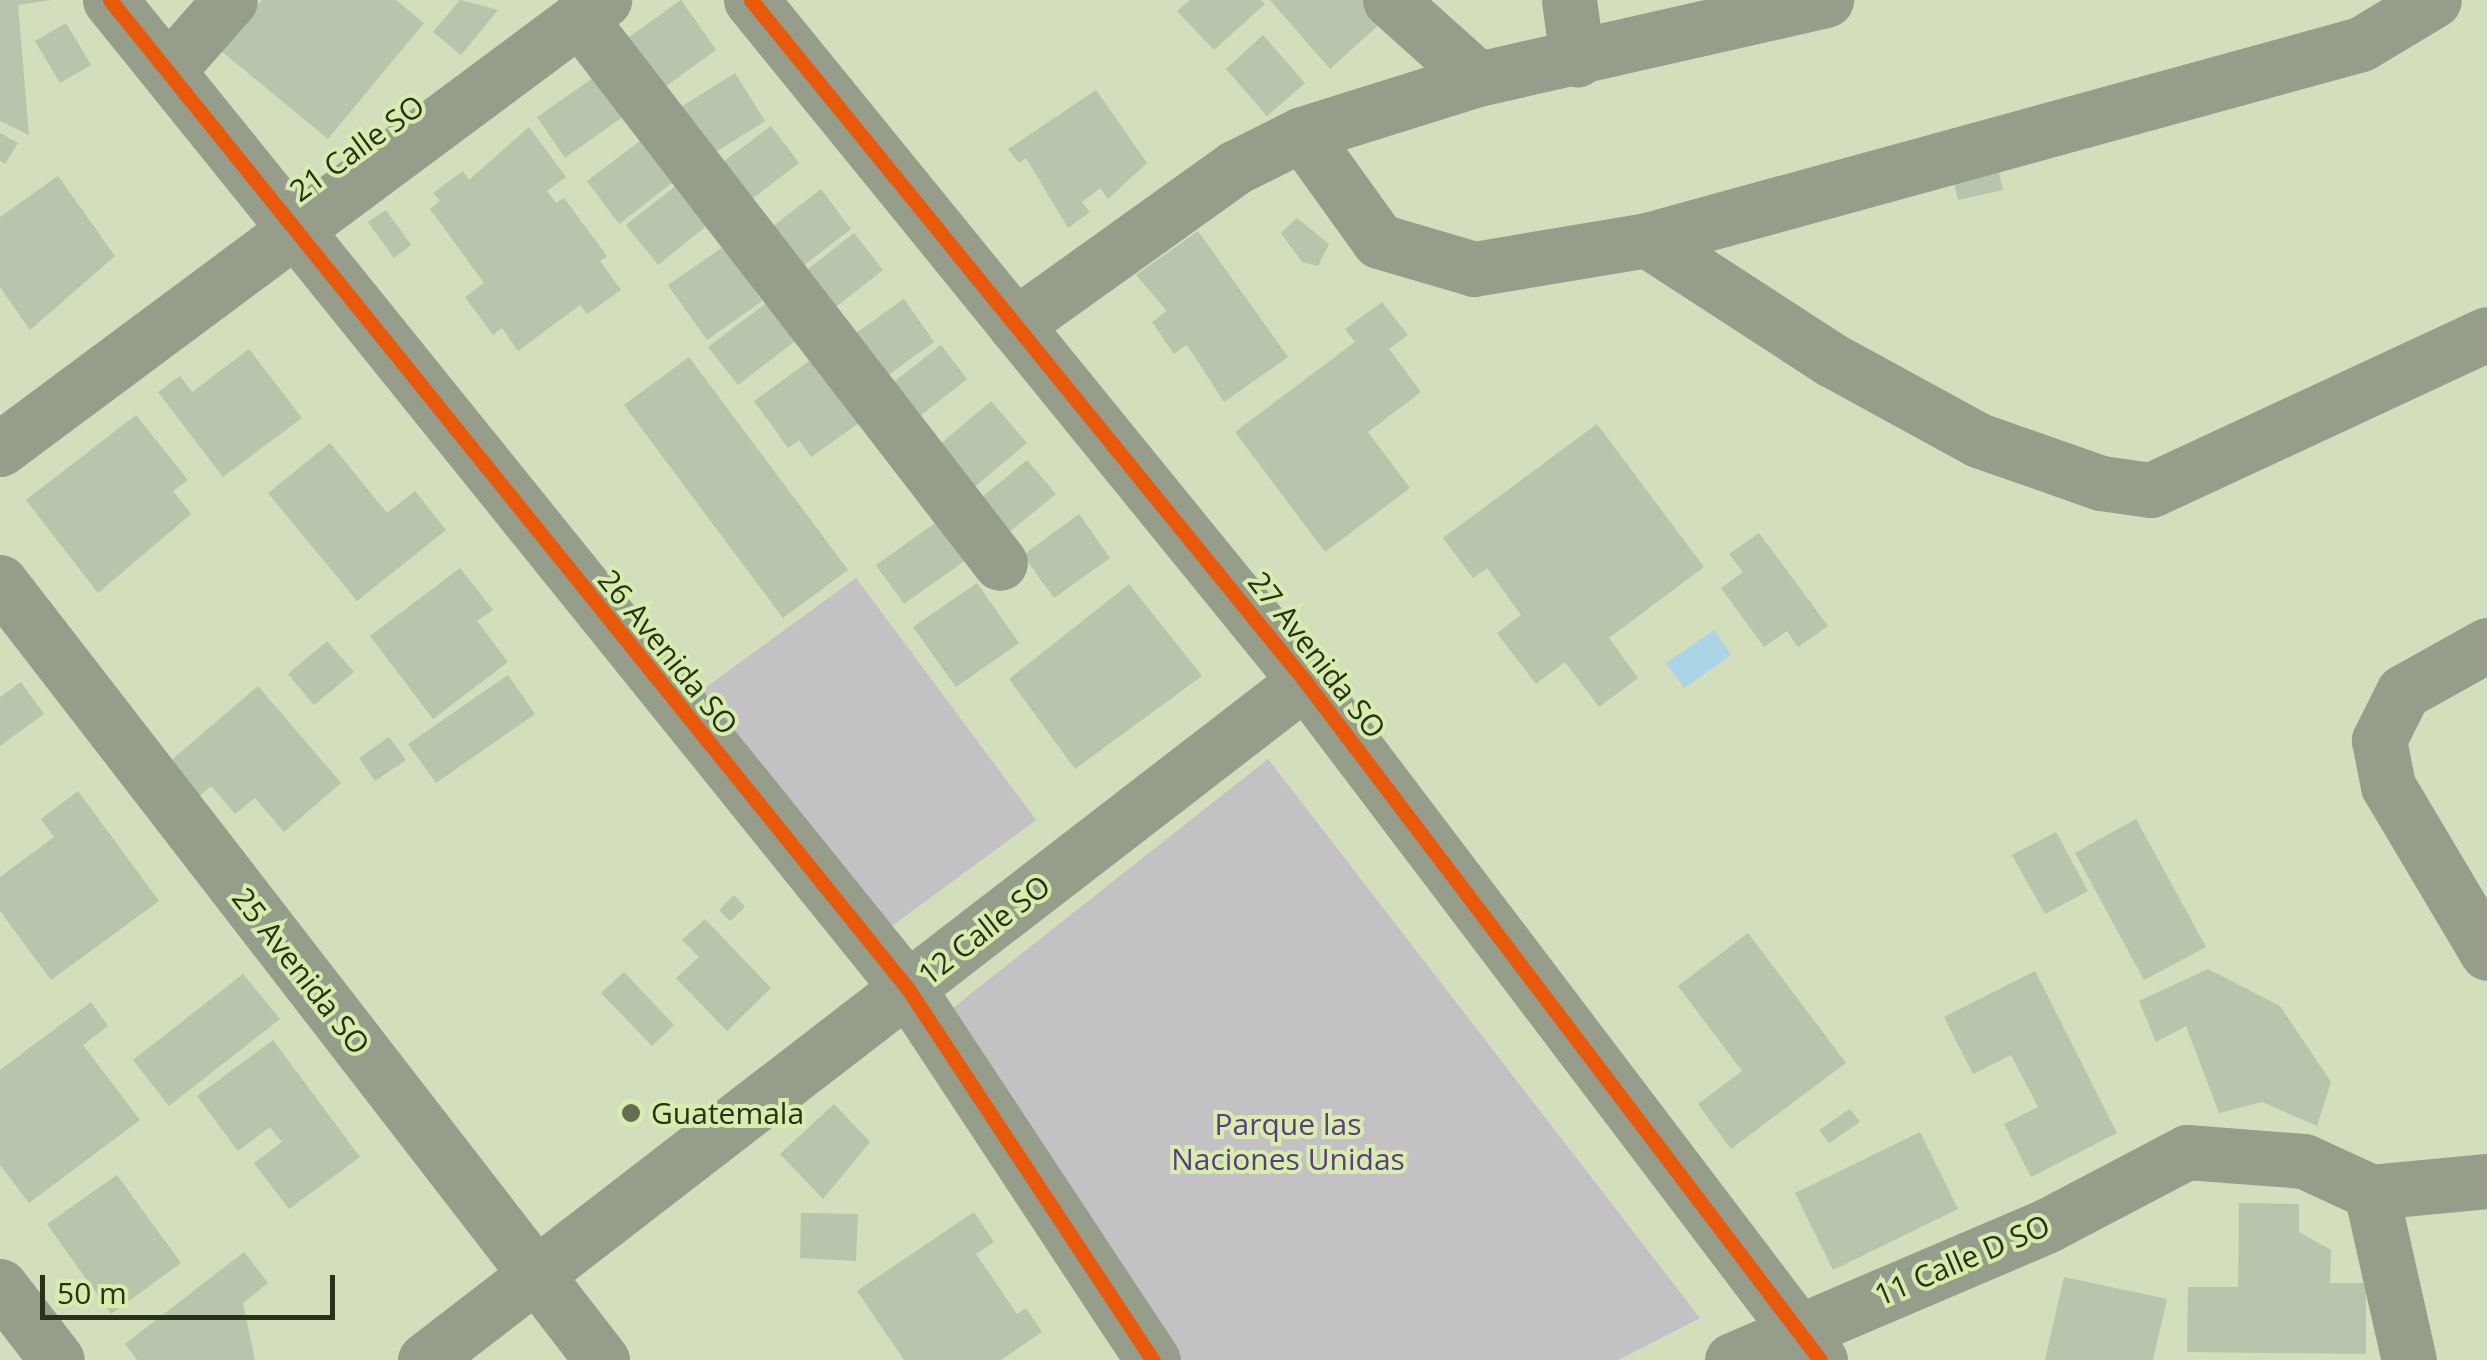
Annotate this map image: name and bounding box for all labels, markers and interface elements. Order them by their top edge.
street label: 21 Calle SO [283,87,431,209]
street label: 26 Avenida SO [591,562,745,742]
street label: 27 Avenida SO [1241,565,1393,745]
street label: 12 Calle SO [911,867,1057,993]
street label: 25 Avenida SO [225,881,377,1061]
place label: Guatemala [651,1095,804,1131]
marker: Guatemala [620,1102,642,1124]
park label: Parque las Naciones Unidas [1171,1106,1405,1176]
street label: 11 Calle D SO [1869,1207,2055,1313]
scale bar [45,1255,340,1317]
text: 50 m [57,1272,127,1313]

